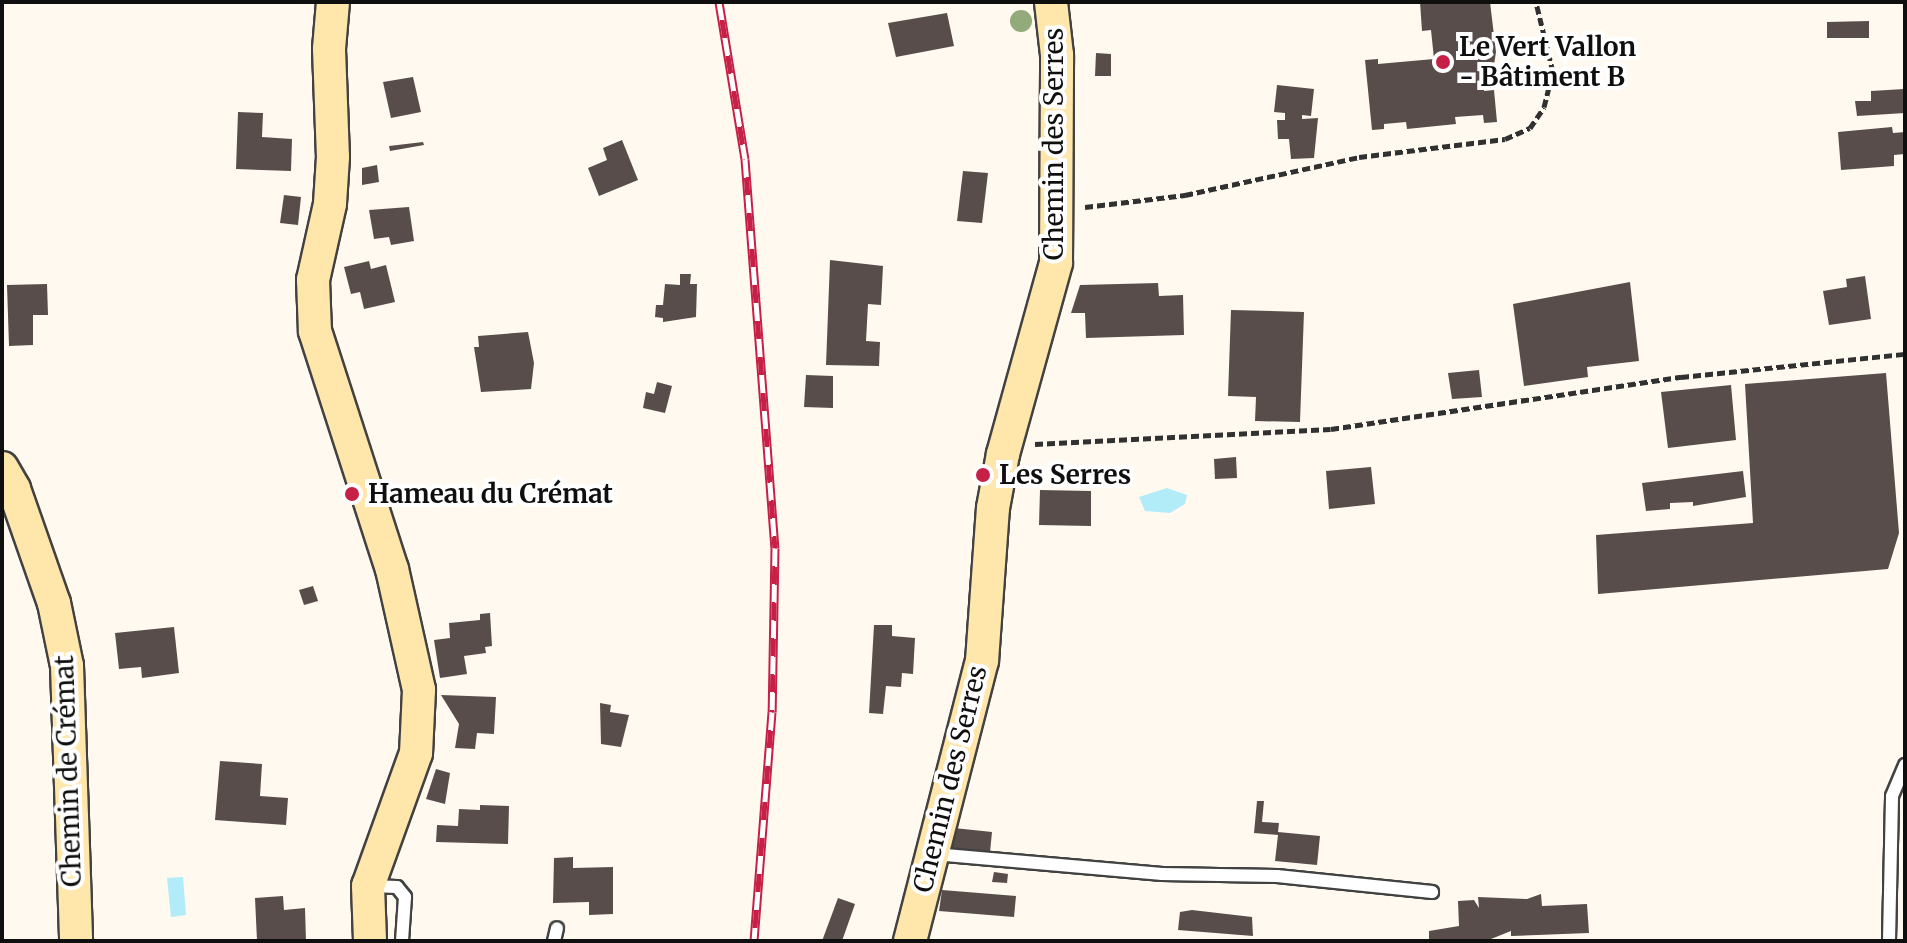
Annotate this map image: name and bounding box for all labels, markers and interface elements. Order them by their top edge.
street label: Chemin des Serres [1038,28,1070,260]
place label: Le Vert Vallon - Bâtiment B [1459,31,1636,92]
marker: Le Vert Vallon - Bâtiment B [1434,53,1452,71]
place label: Les Serres [999,459,1131,491]
marker: Les Serres [974,466,992,484]
place label: Hameau du Crémat [368,478,613,510]
marker: Hameau du Crémat [343,485,361,503]
street label: Chemin de Crémat [48,655,88,887]
street label: Chemin des Serres [907,662,993,896]

